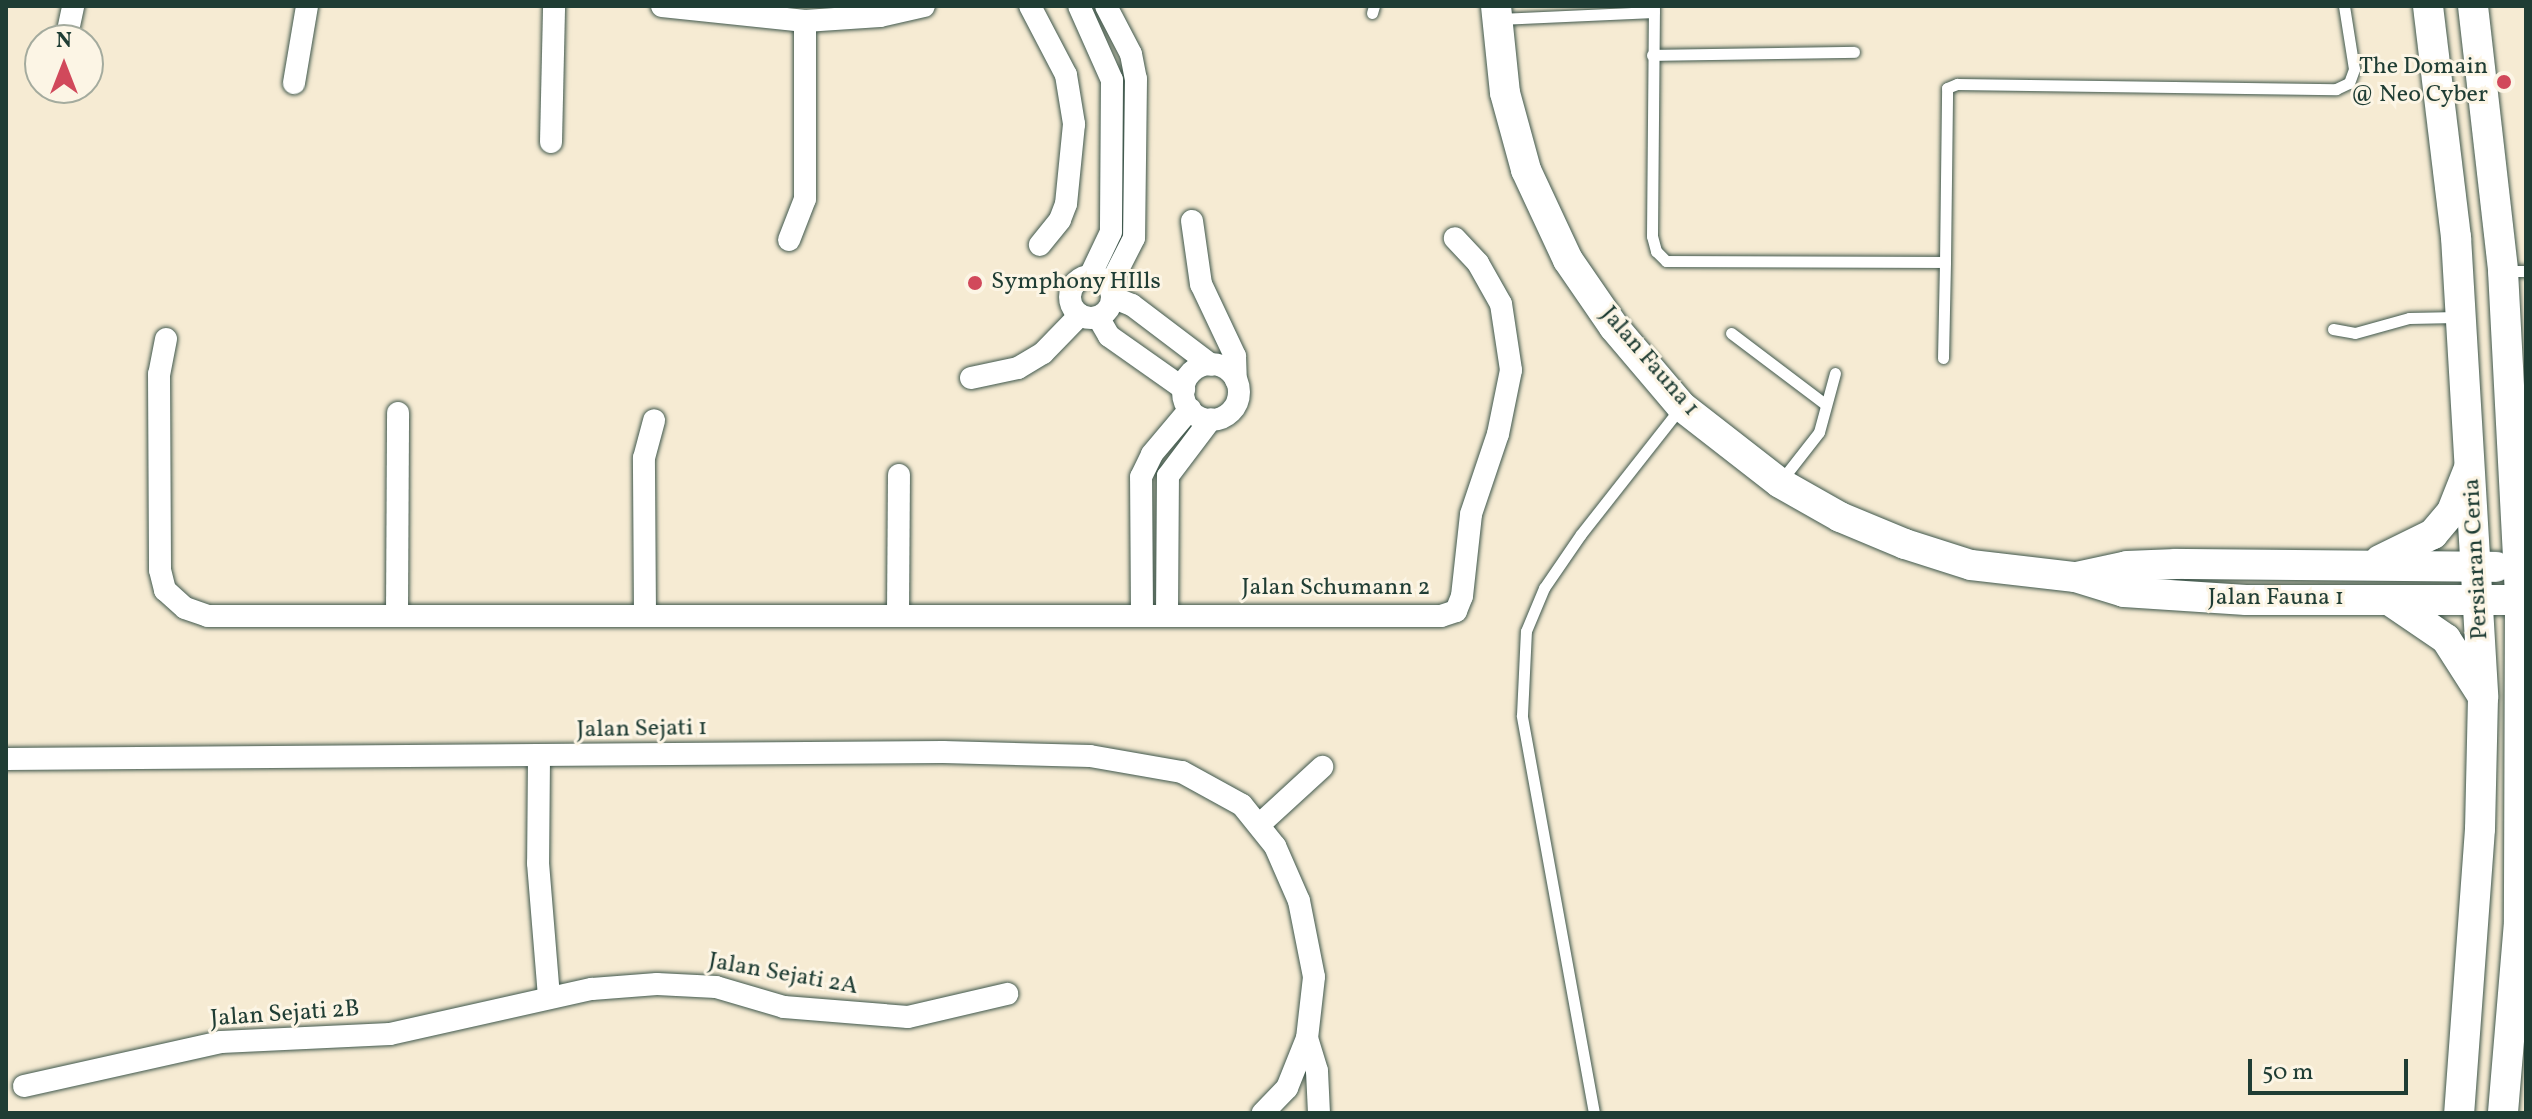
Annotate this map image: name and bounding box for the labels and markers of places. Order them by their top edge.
place label: The Domain @ Neo Cyber [2350,54,2488,110]
marker: The Domain @ Neo Cyber [2495,73,2513,91]
place label: Symphony HIlls [991,269,1161,297]
marker: Symphony HIlls [966,274,984,292]

